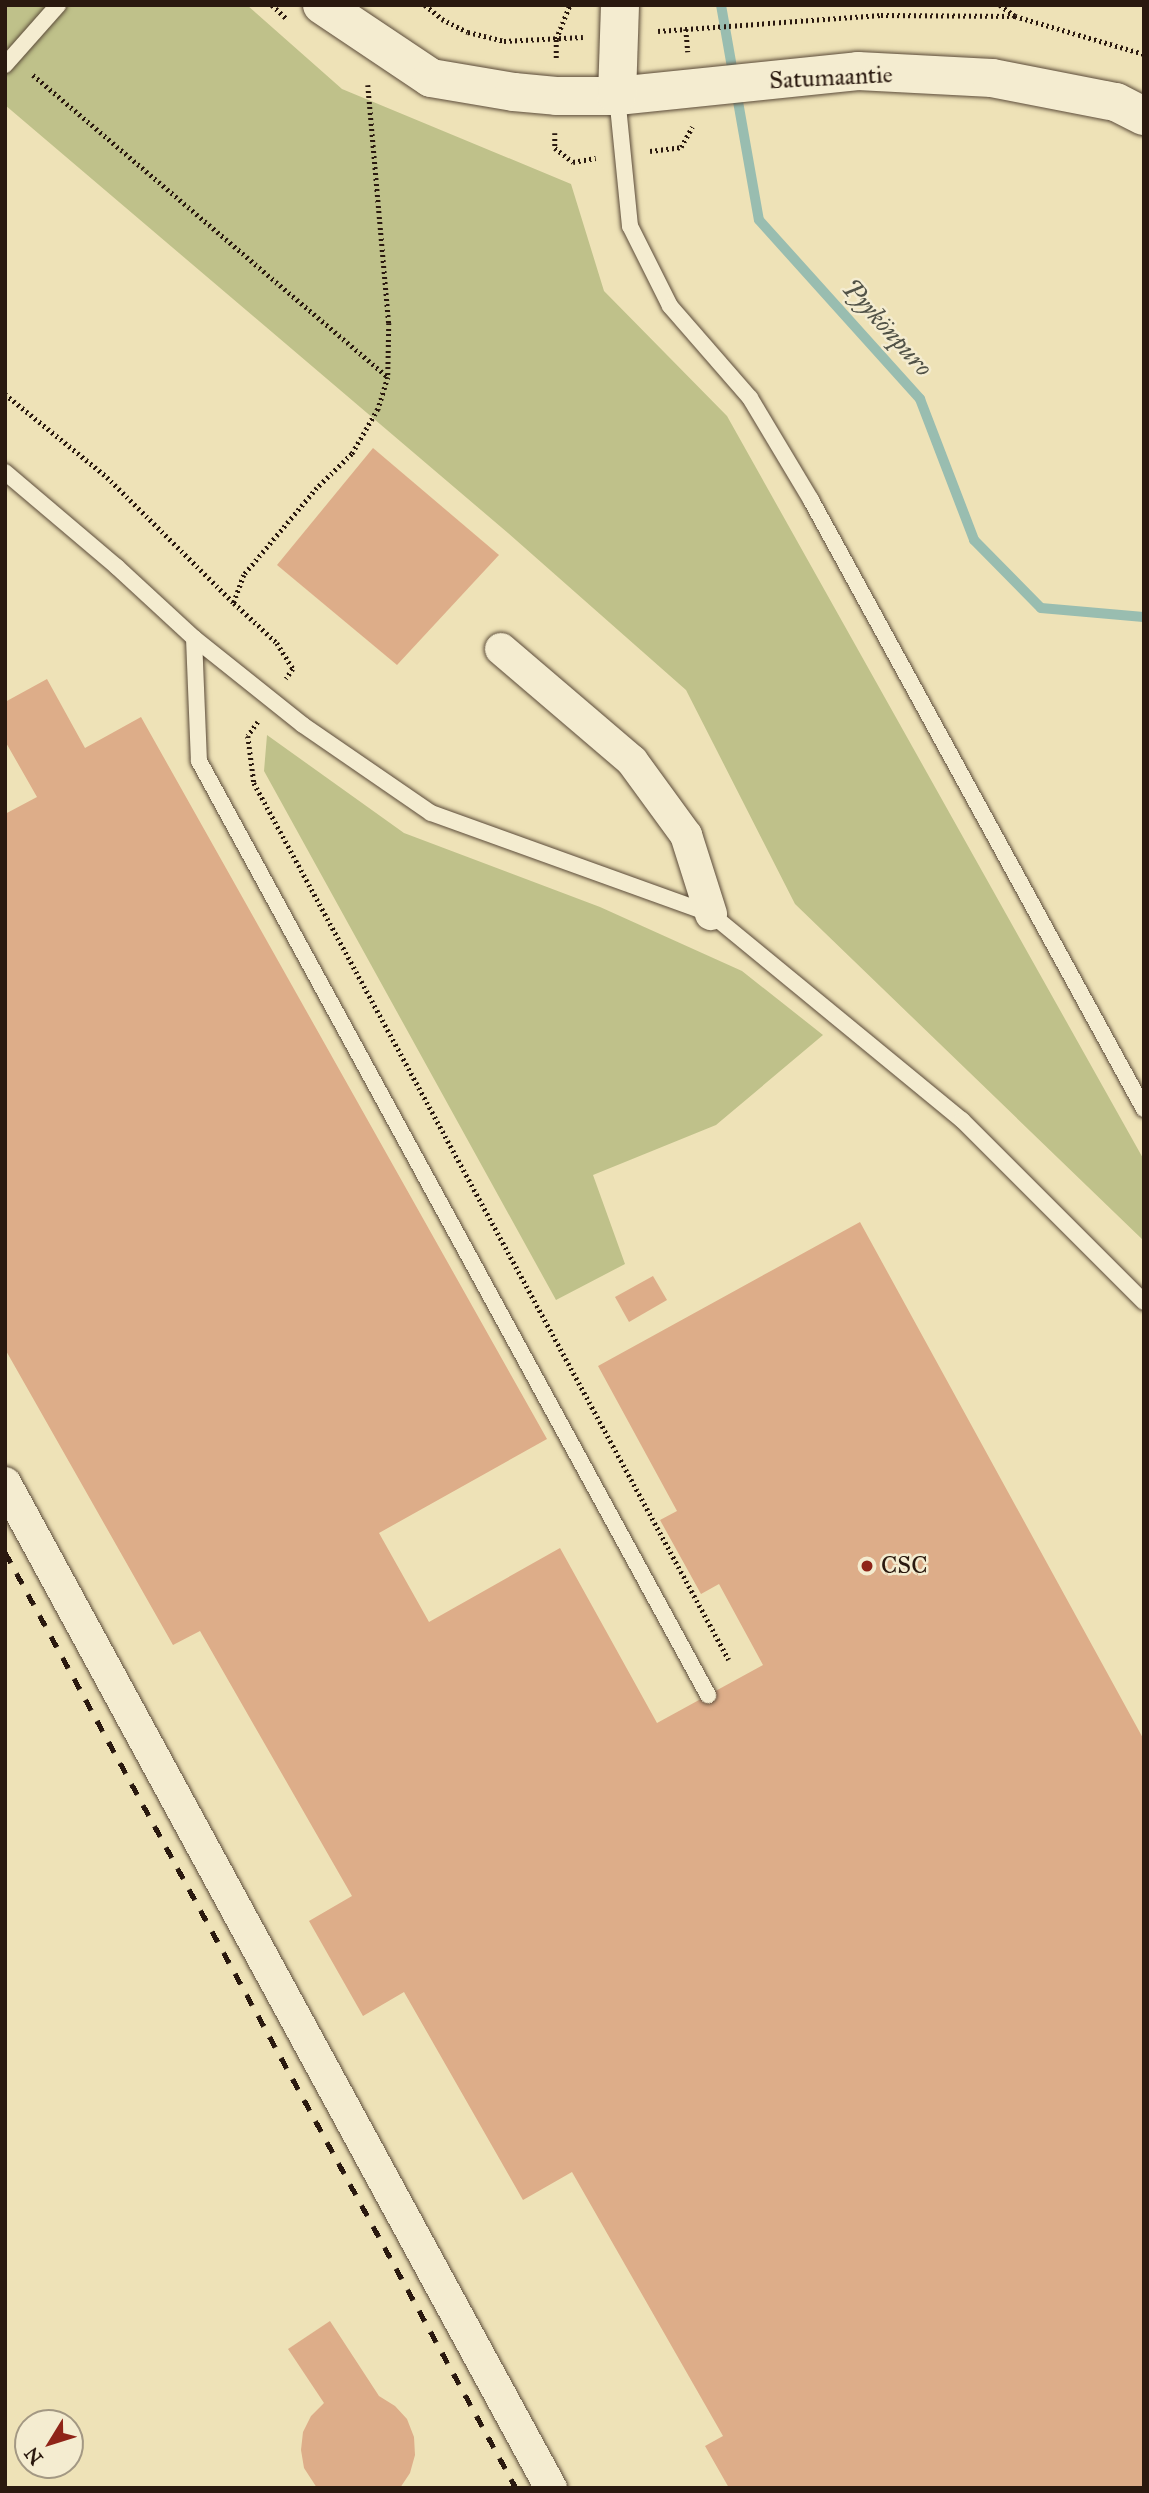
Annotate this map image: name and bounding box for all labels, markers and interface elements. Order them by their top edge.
street label: Satumaantie [769,60,893,96]
water label: Pyykönpuro [835,273,939,383]
place label: CSC [881,1552,928,1580]
marker: CSC [859,1558,875,1574]
north arrow [14,2409,84,2479]
text: N [20,2443,48,2469]

